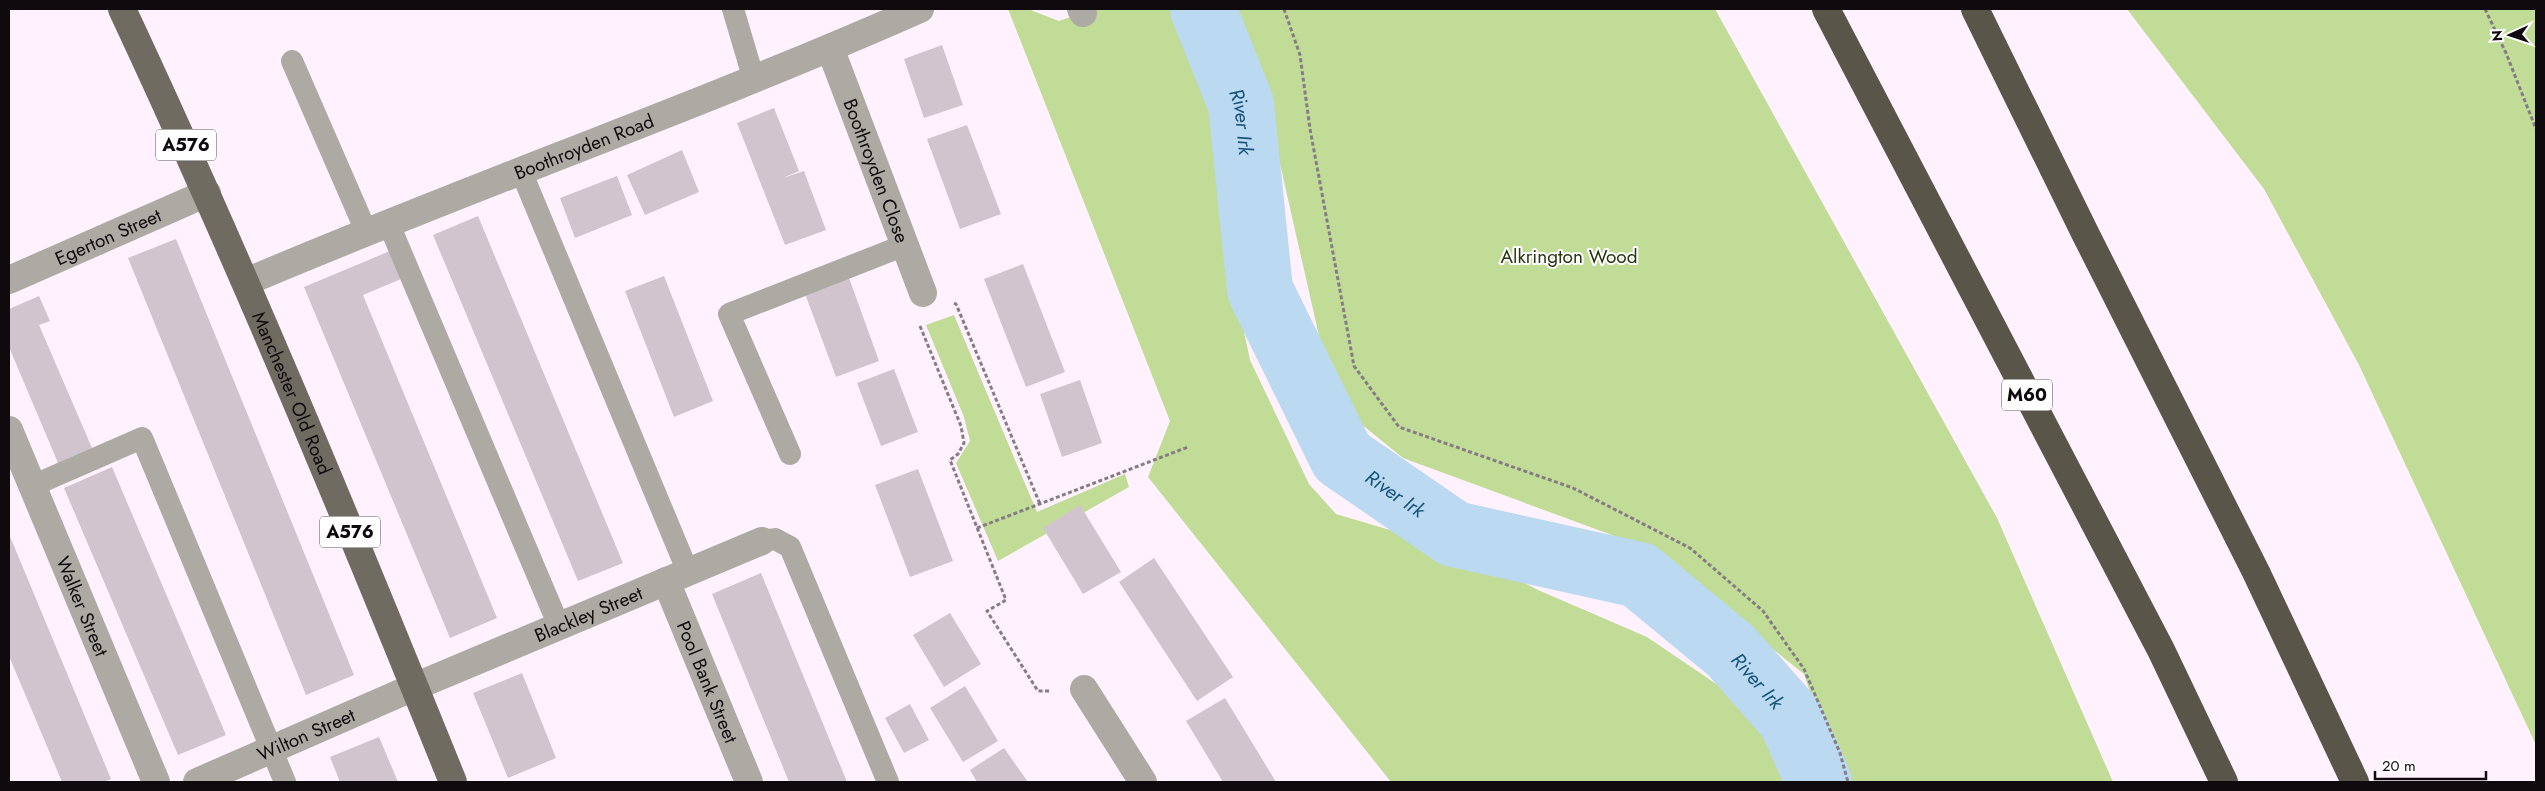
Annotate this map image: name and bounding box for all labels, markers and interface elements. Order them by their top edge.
north arrow [2485,10,2535,60]
text: N [2487,30,2507,42]
water label: River Irk [1221,84,1260,158]
street label: Boothroyden Close [836,95,916,247]
street label: Boothroyden Road [510,107,658,186]
road number: A576 [156,130,216,160]
street label: Egerton Street [51,202,166,272]
park label: Alkrington Wood [1500,243,1638,270]
street label: Manchester Old Road [245,307,338,479]
road number: M60 [2002,380,2052,410]
water label: River Irk [1359,463,1432,526]
road number: A576 [320,516,380,548]
street label: Walker Street [49,552,115,661]
street label: Blackley Street [530,579,647,649]
street label: Pool Bank Street [670,617,745,748]
water label: River Irk [1724,647,1791,717]
street label: Wilton Street [253,701,360,768]
scale bar [2375,748,2486,780]
text: 20 m [2382,755,2416,777]

